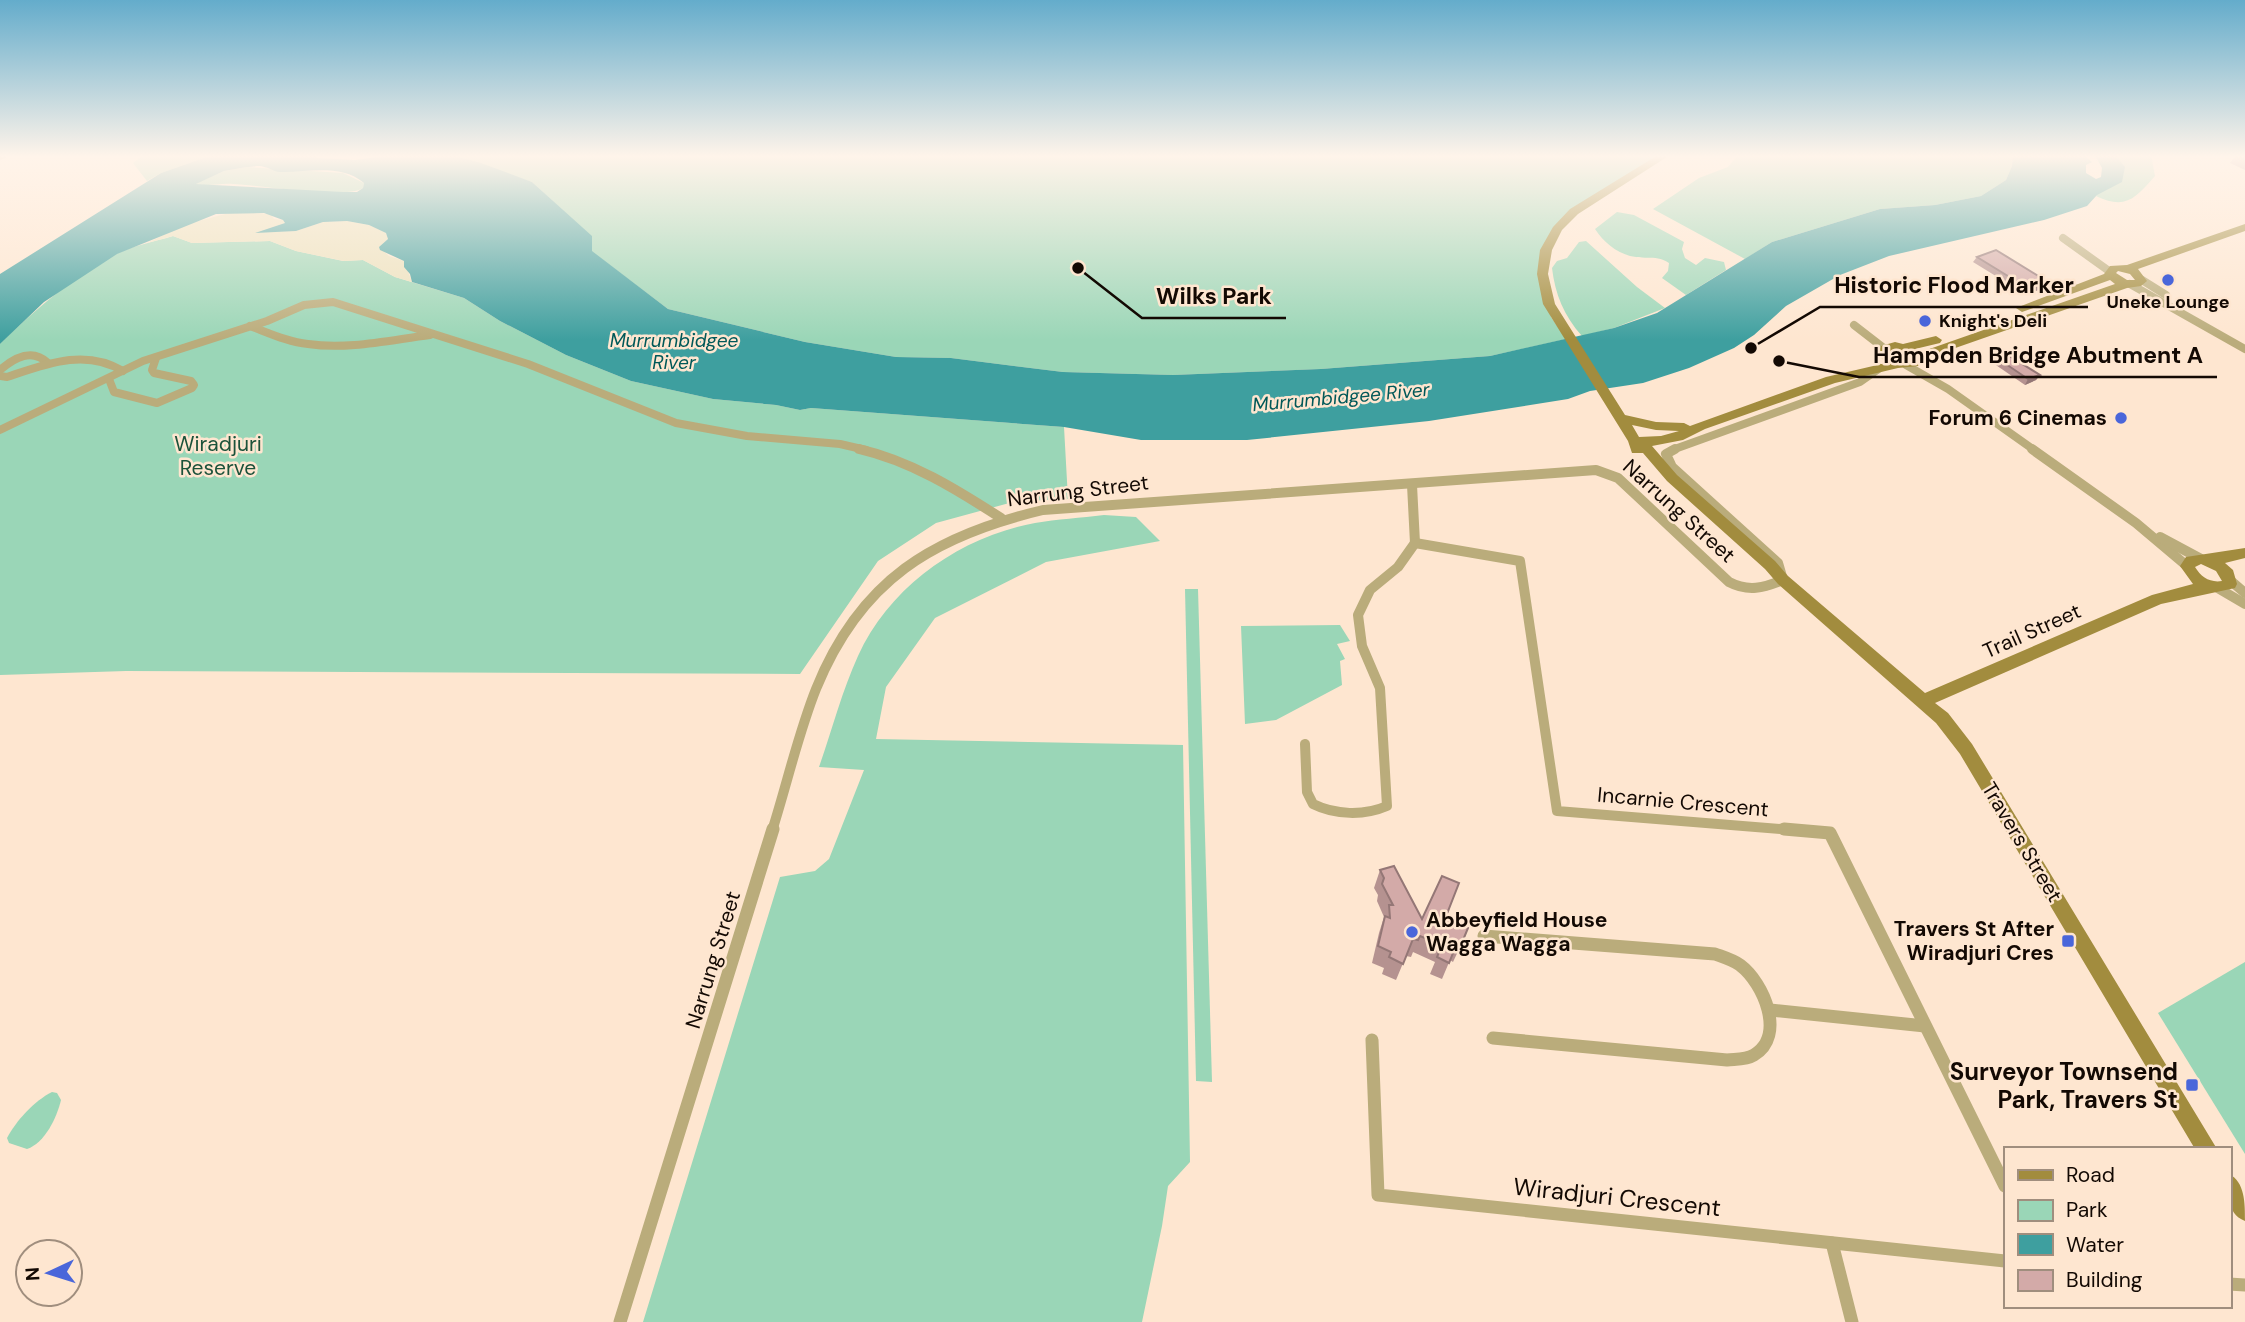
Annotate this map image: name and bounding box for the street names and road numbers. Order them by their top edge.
street label: Narrung Street [1617,453,1741,569]
street label: Narrung Street [1006,468,1150,514]
street label: Trail Street [1979,597,2085,665]
street label: Travers Street [1975,777,2069,907]
street label: Incarnie Crescent [1596,781,1770,823]
street label: Narrung Street [679,888,747,1032]
street label: Wiradjuri Crescent [1512,1171,1722,1223]

